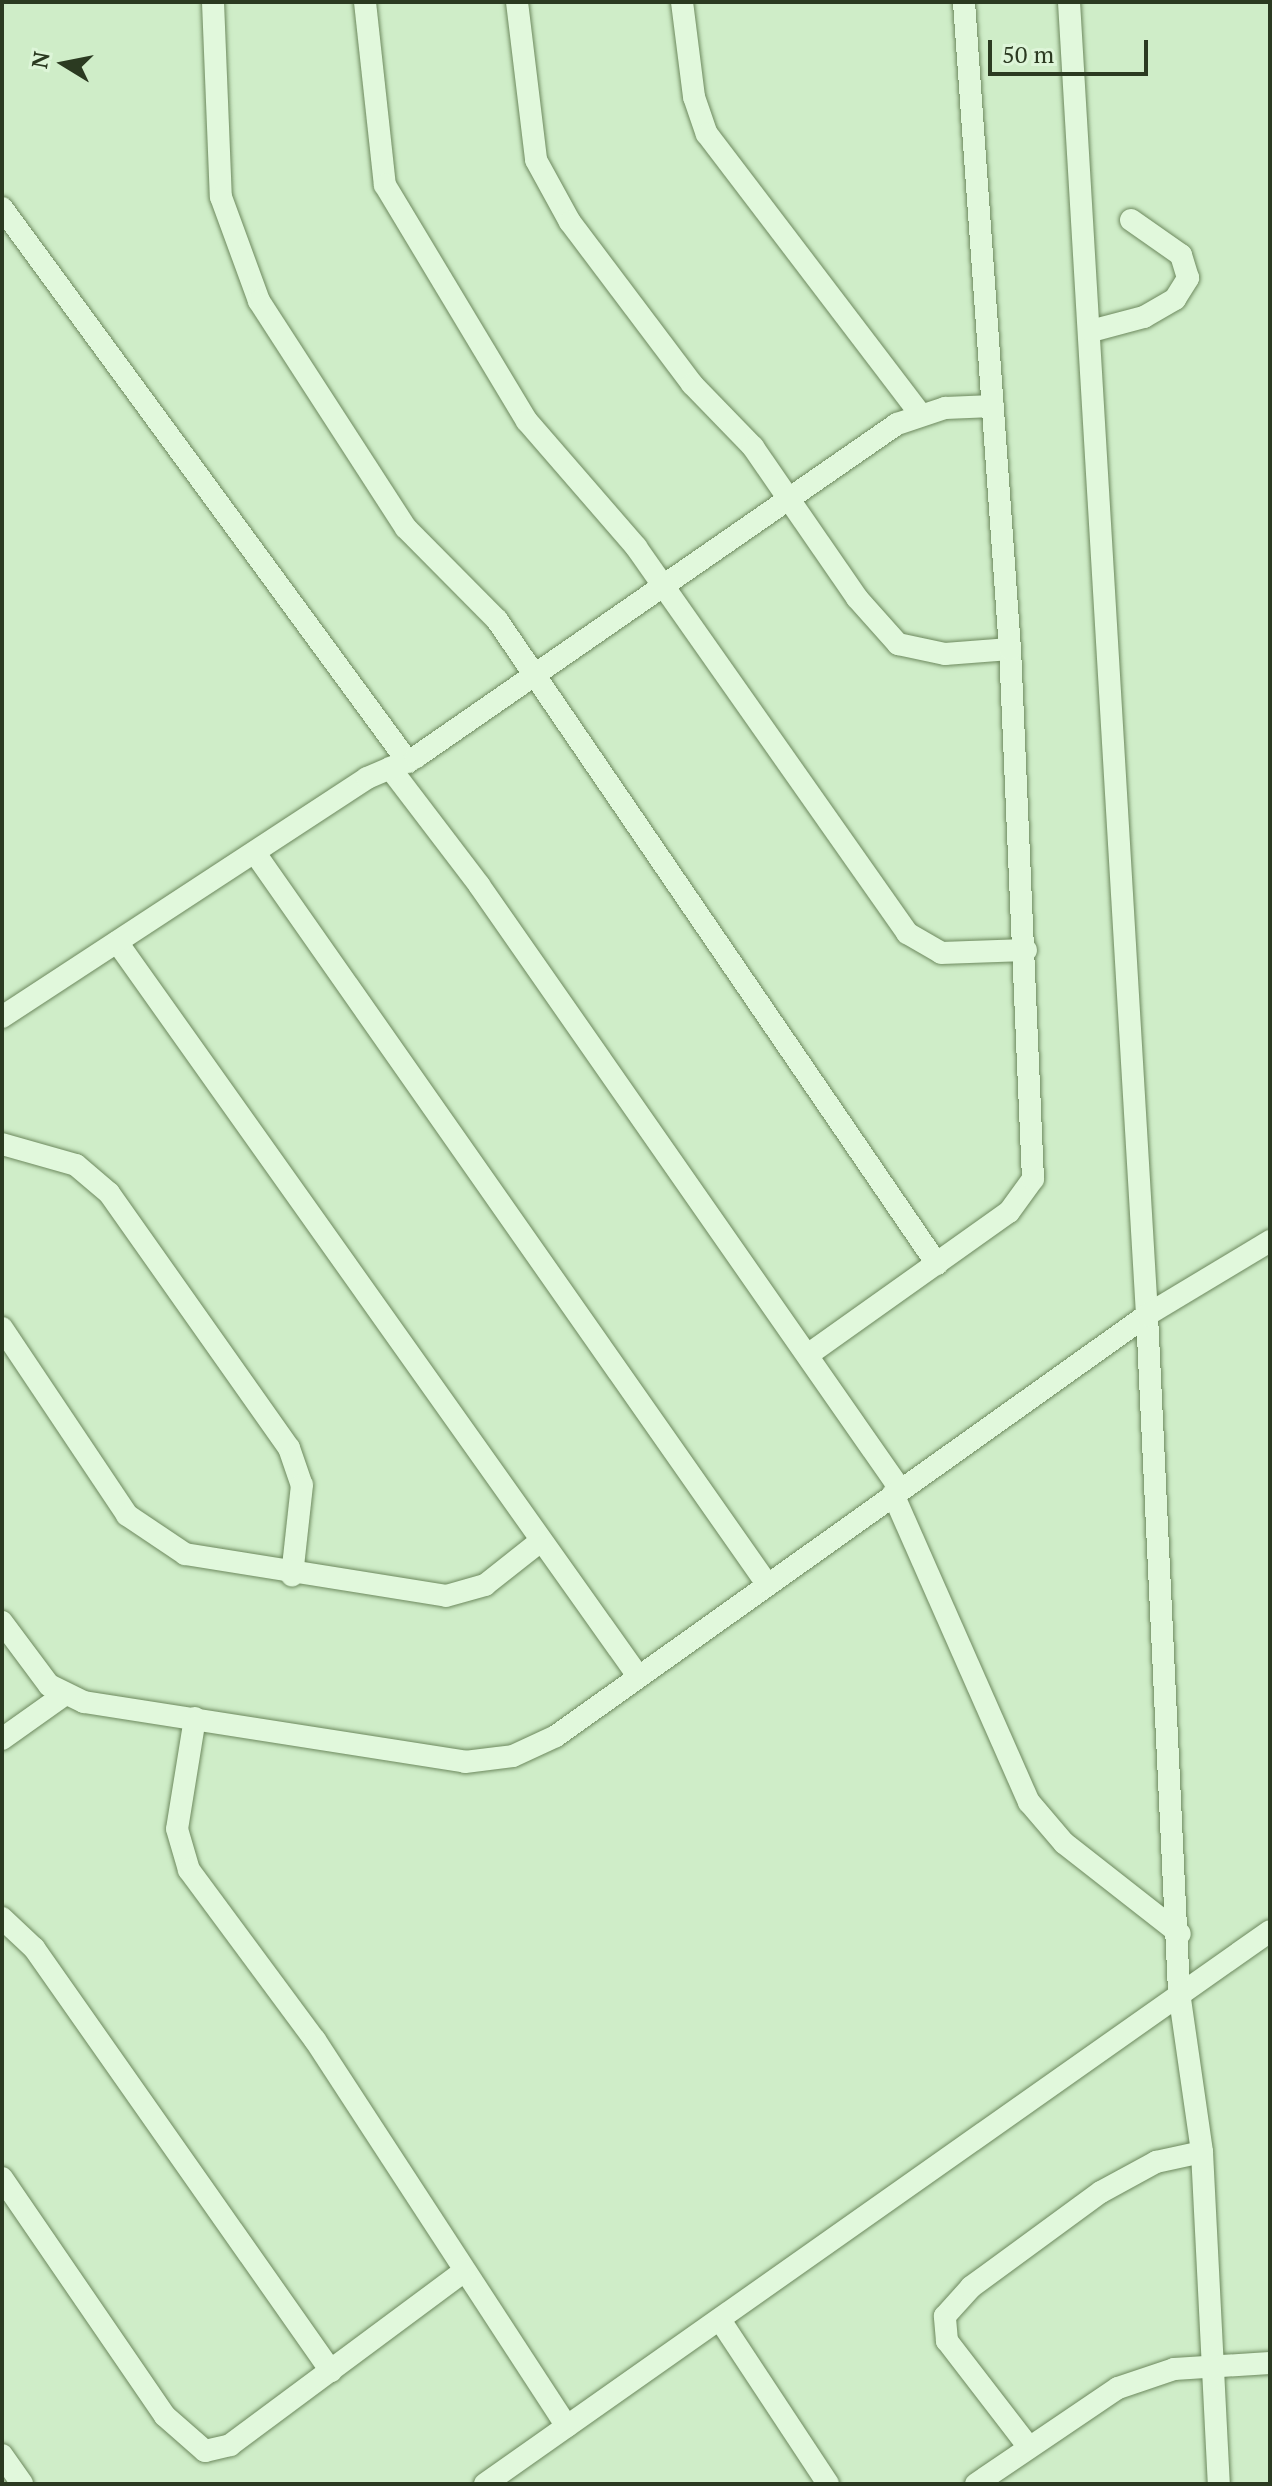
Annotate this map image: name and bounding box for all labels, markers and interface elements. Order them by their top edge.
north arrow [24,24,104,104]
scale bar [992,24,1152,74]
text: 50 m [1002,38,1054,70]
text: N [24,49,56,70]

